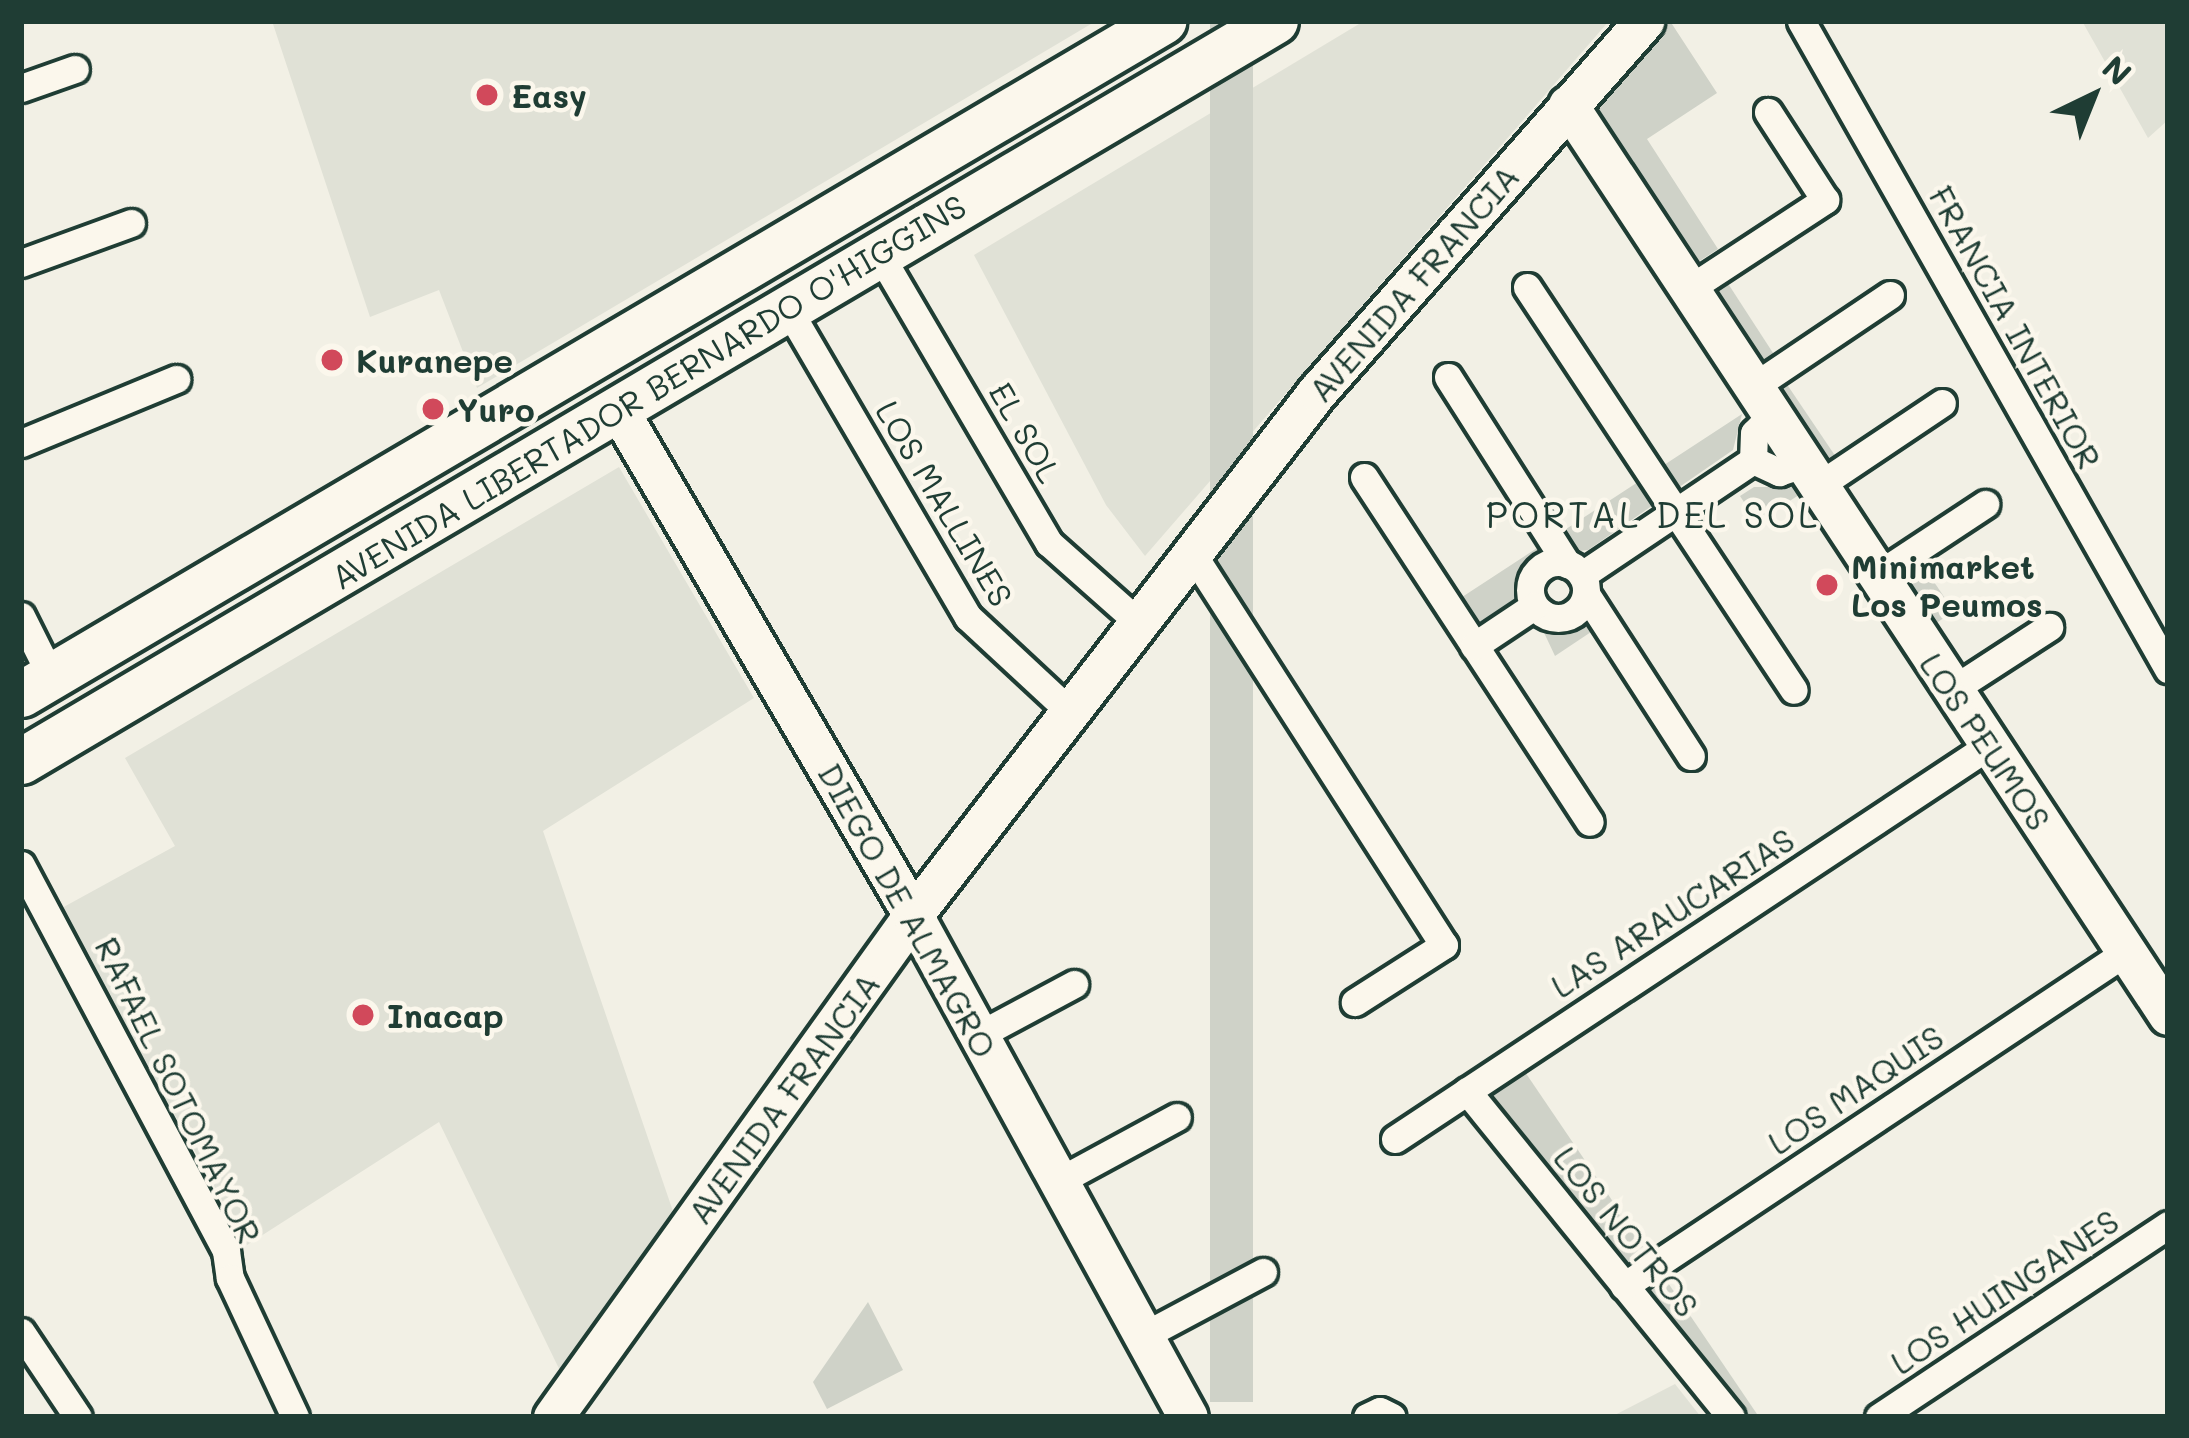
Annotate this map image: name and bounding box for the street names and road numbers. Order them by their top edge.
street label: AVENIDA FRANCIA [1299,157,1527,409]
street label: FRANCIA INTERIOR [1922,179,2110,475]
street label: AVENIDA LIBERTADOR BERNARDO O'HIGGINS [324,185,972,597]
street label: EL SOL [982,375,1070,489]
street label: LOS MALLINES [868,393,1022,613]
street label: LOS PEUMOS [1912,645,2060,837]
street label: DIEGO DE ALMAGRO [811,756,1005,1064]
street label: LAS ARAUCARIAS [1543,819,1801,1005]
street label: RAFAEL SOTOMAYOR [88,930,270,1250]
street label: AVENIDA FRANCIA [679,965,887,1231]
street label: LOS MAQUIS [1760,1016,1950,1162]
street label: LOS NOTROS [1546,1138,1708,1324]
street label: LOS HUINGANES [1883,1200,2125,1382]

